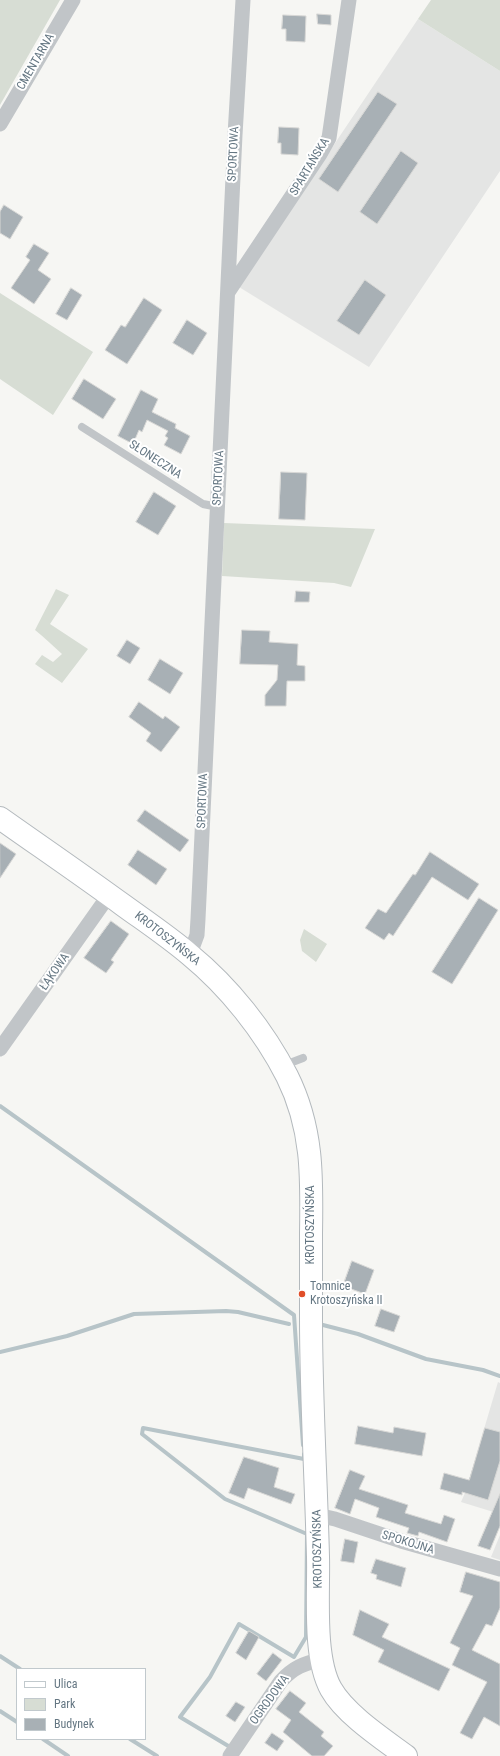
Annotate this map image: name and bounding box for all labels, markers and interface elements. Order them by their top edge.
street label: CMENTARNA [14,31,58,93]
street label: SPORTOWA [225,126,243,182]
street label: SPARTAŃSKA [287,136,333,198]
street label: SŁONECZNA [126,438,184,482]
street label: SPORTOWA [210,450,228,506]
street label: SPORTOWA [195,773,211,829]
street label: KROTOSZYŃSKA [131,909,203,969]
street label: ŁĄKOWA [37,951,73,993]
street label: KROTOSZYŃSKA [304,1185,318,1265]
place label: Tomnice Krotoszyńska II [310,1280,382,1308]
marker: Tomnice Krotoszyńska II [297,1289,307,1299]
street label: KROTOSZYŃSKA [310,1509,326,1589]
street label: SPOKOJNA [380,1528,436,1558]
legend [16,1668,146,1740]
street label: OGRODOWA [247,1672,293,1728]
text: Ulica [54,1677,78,1691]
text: Park [54,1697,75,1711]
text: Budynek [54,1717,94,1731]

